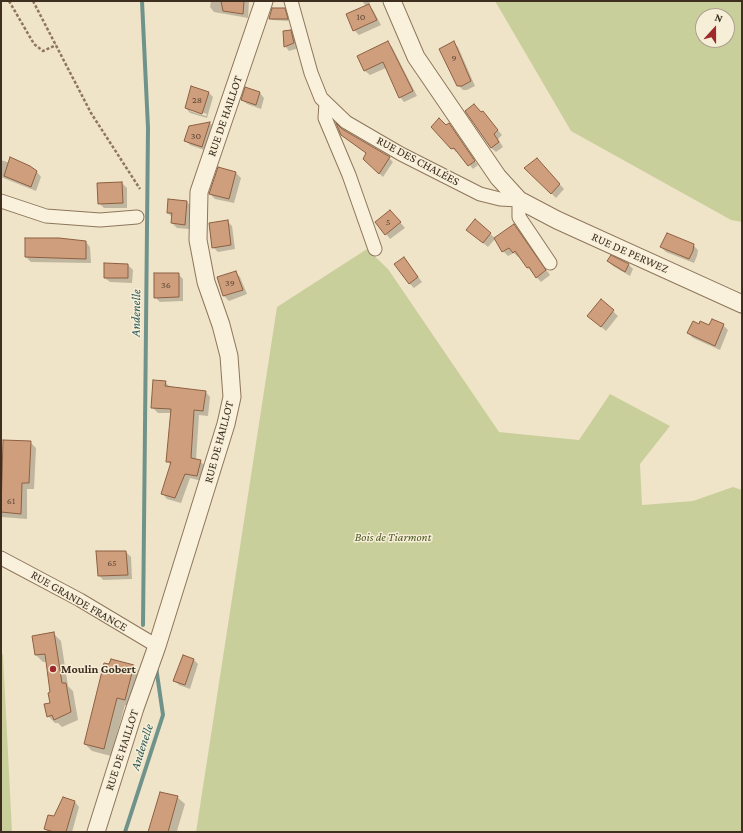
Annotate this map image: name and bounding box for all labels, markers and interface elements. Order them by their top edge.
north arrow [695,8,735,48]
house number: 10 [357,11,365,23]
text: N [713,11,725,25]
house number: 9 [451,52,457,64]
street label: RUE DE HAILLOT [204,74,246,158]
house number: 28 [192,94,202,106]
house number: 30 [191,130,201,142]
street label: RUE DES CHALÉES [374,133,462,189]
house number: 5 [386,216,390,228]
street label: RUE DE PERWEZ [589,230,671,276]
house number: 39 [225,277,235,289]
house number: 36 [161,279,171,291]
water label: Andenelle [128,289,144,337]
street label: RUE DE HAILLOT [201,399,237,485]
house number: 61 [7,495,15,507]
park label: Bois de Tiarmont [355,530,431,544]
house number: 65 [107,557,117,569]
street label: RUE GRANDE FRANCE [28,568,130,634]
place label: Moulin Gobert [61,662,136,676]
marker: Moulin Gobert [48,664,58,674]
street label: RUE DE HAILLOT [102,708,142,792]
water label: Andenelle [127,722,157,772]

